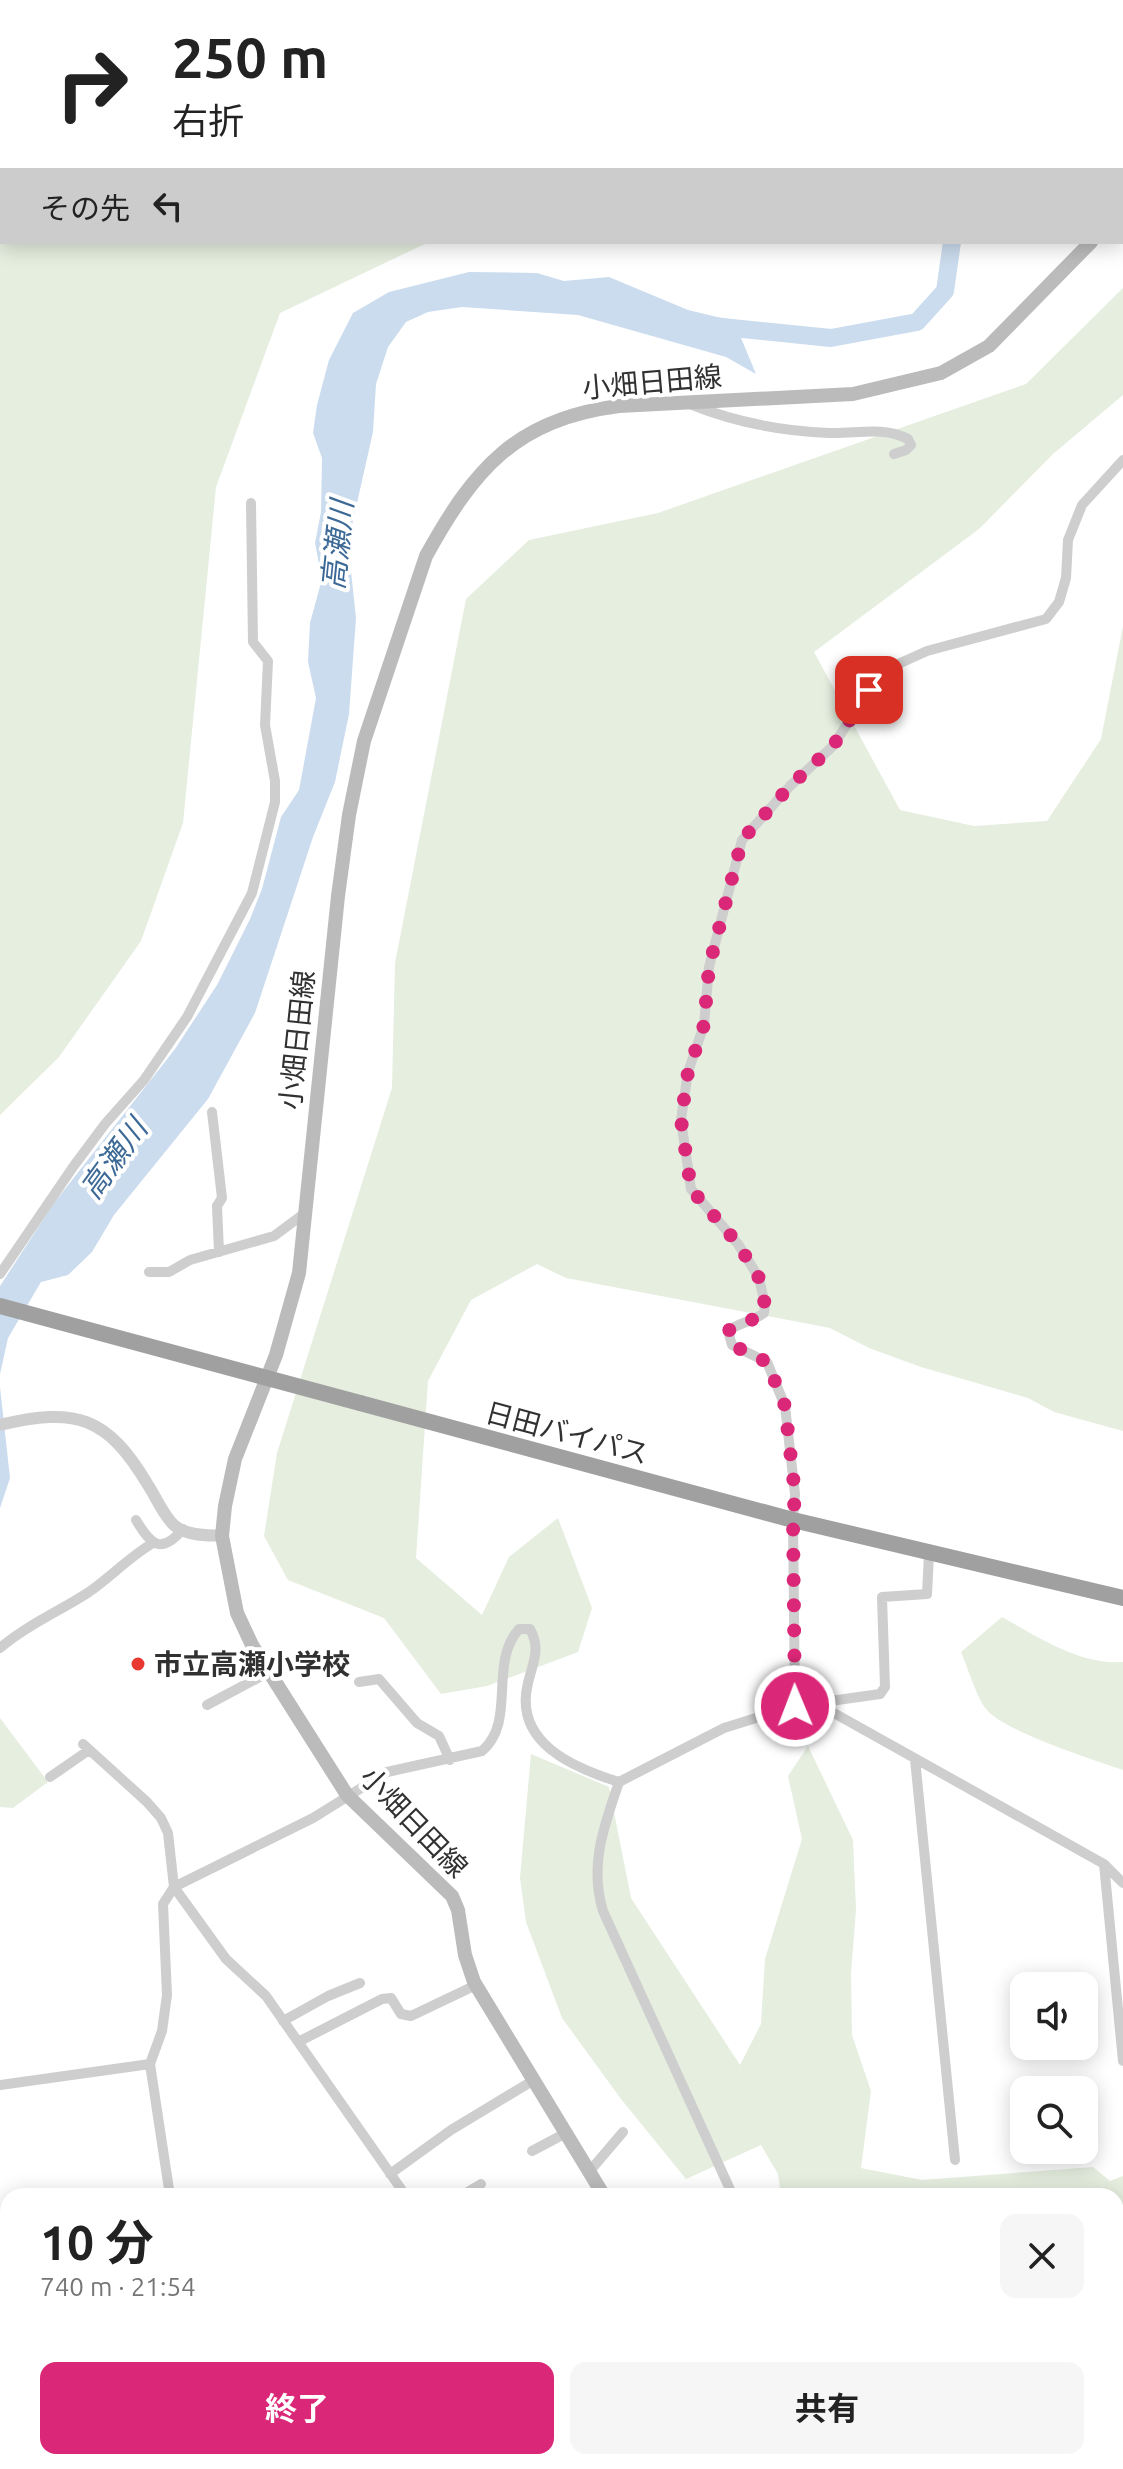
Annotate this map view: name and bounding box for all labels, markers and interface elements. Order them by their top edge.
text: 250 m [172,26,328,89]
icon: right [40,32,144,136]
text: 右折 [172,100,244,141]
icon: left [146,184,190,228]
text: その先 [40,191,130,225]
street label: 小畑日田線 [581,360,723,403]
water label: 高瀬川 [315,495,359,591]
pin [835,656,903,724]
icon: arrive [847,668,891,712]
street label: 小畑日田線 [274,969,319,1111]
water label: 高瀬川 [73,1110,155,1205]
street label: 日田バイパス [482,1396,652,1469]
place label: 市立高瀬小学校 [154,1648,350,1679]
marker: 市立高瀬小学校 [129,1655,147,1673]
position arrow [753,1664,837,1748]
street label: 小畑日田線 [355,1761,474,1883]
map controls [1010,1972,1098,2164]
button: sound [1010,1972,1098,2060]
button: search [1010,2076,1098,2164]
button: close [1000,2214,1084,2298]
text: 10 分 [40,2215,154,2269]
text: 740 m · 21:54 [40,2272,196,2301]
button: 終了 [40,2362,554,2454]
button: 共有 [570,2362,1084,2454]

